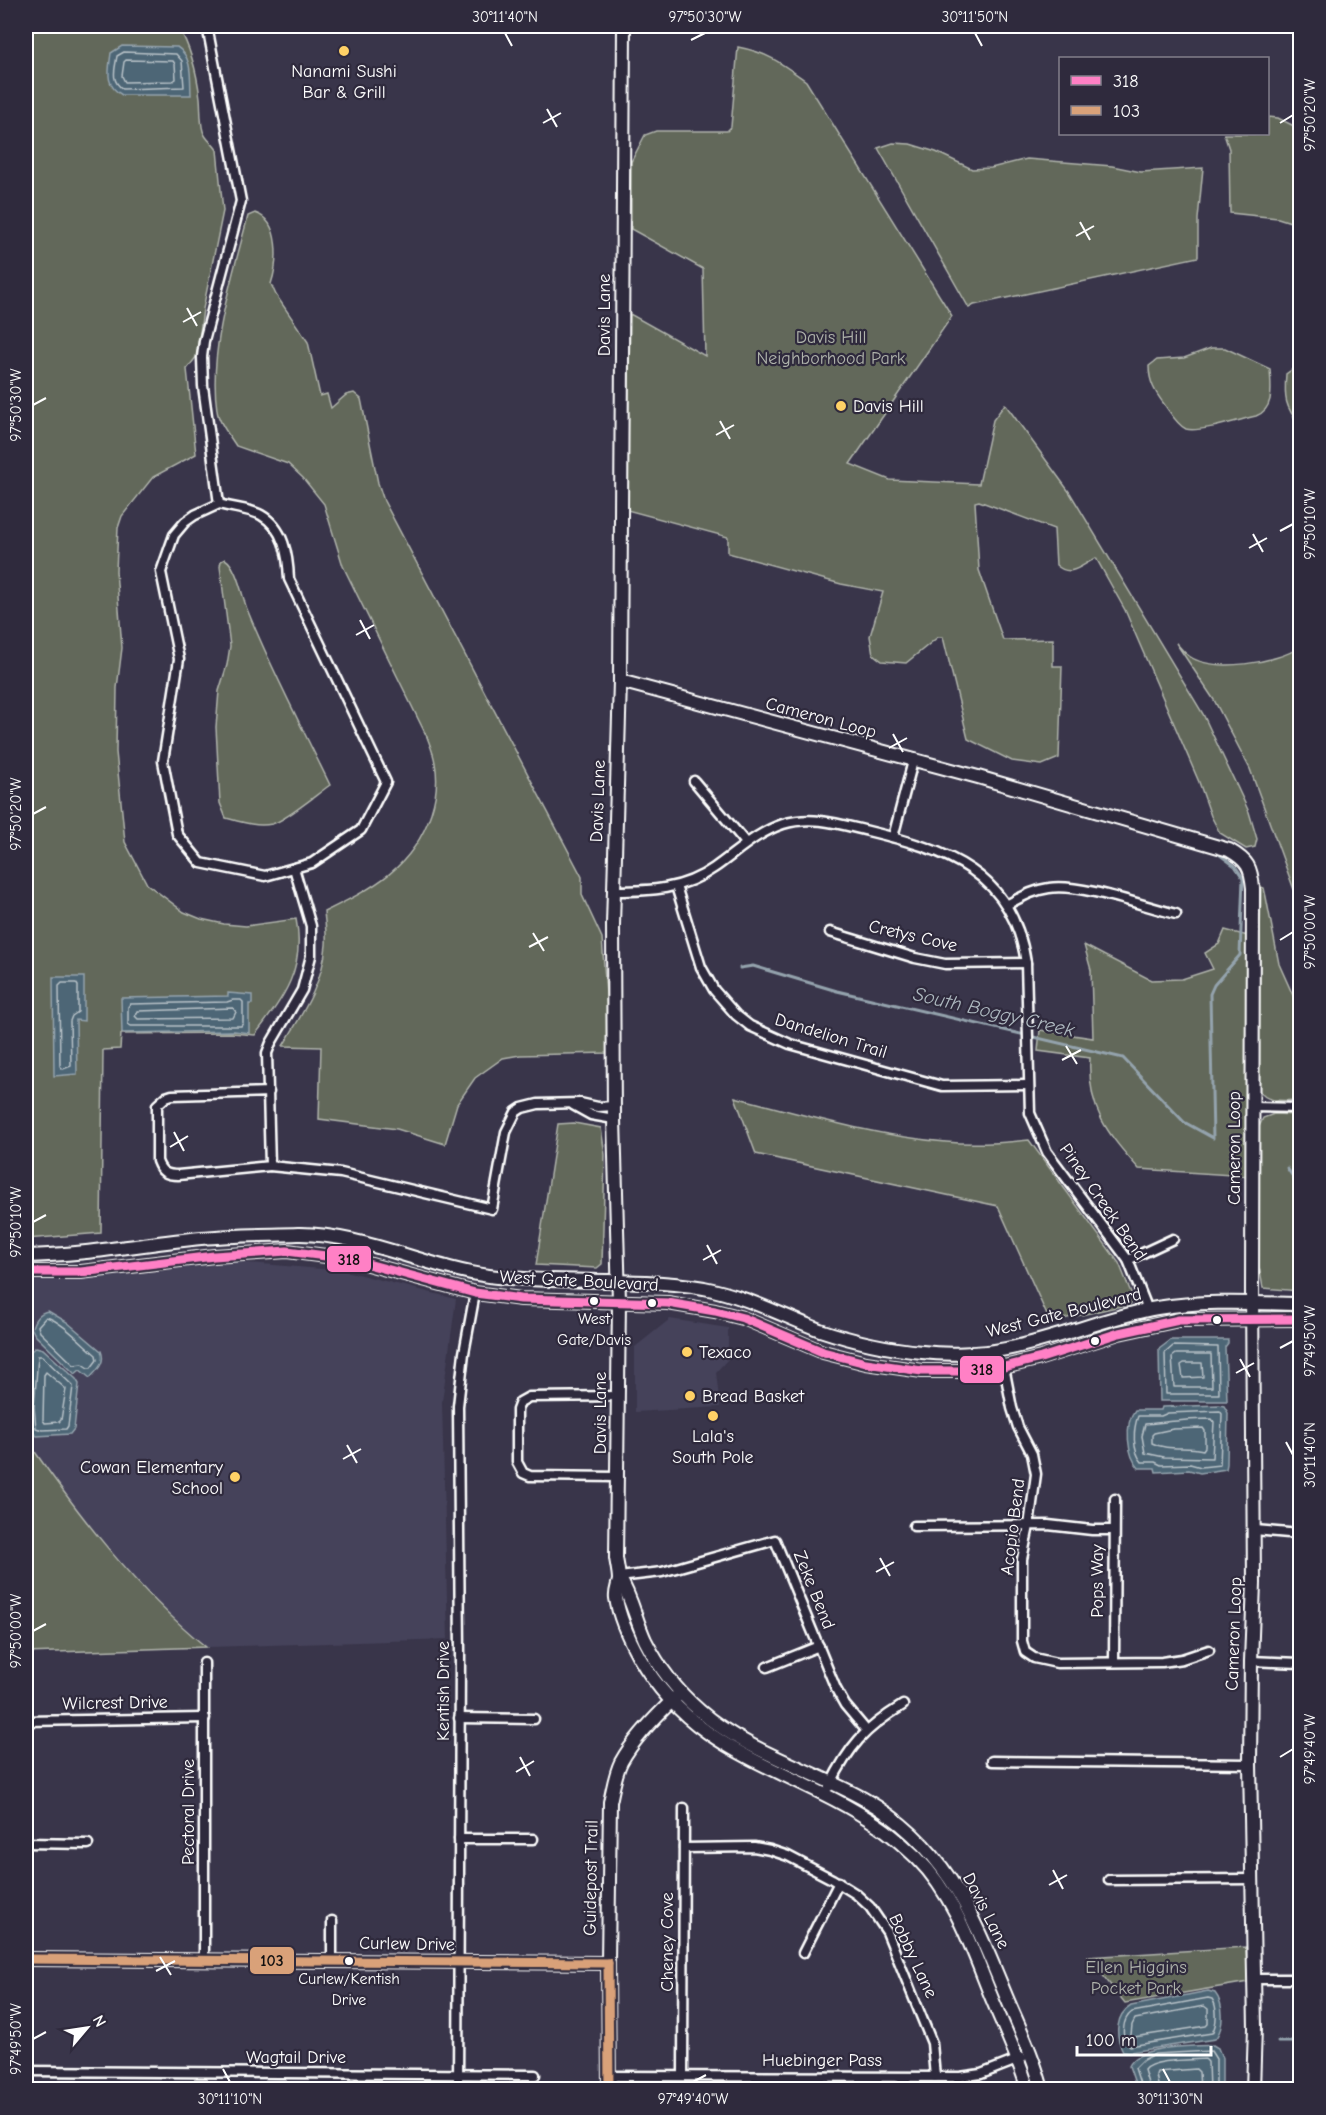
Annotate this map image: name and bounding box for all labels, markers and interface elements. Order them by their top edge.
text: 30°11'40"N [472,8,538,26]
text: 97°50'30"W [669,8,741,26]
text: 30°11'50"N [942,8,1008,26]
marker: Nanami Sushi Bar & Grill [337,44,351,58]
legend [1059,57,1269,135]
place label: Nanami Sushi Bar & Grill [291,61,397,103]
text: 318 [1113,71,1139,92]
text: 97°50'20"W [1301,78,1319,152]
text: 103 [1113,101,1140,122]
street label: Davis Lane [594,274,615,356]
park label: Davis Hill Neighborhood Park [756,327,906,369]
text: 97°50'30"W [7,369,25,441]
place label: Davis Hill [853,396,924,417]
marker: Davis Hill [834,399,848,413]
text: 97°50'10"W [1301,488,1319,560]
street label: Cameron Loop [763,693,879,743]
street label: Davis Lane [586,759,610,843]
text: 97°50'20"W [7,777,25,851]
text: 97°50'00"W [1301,895,1319,969]
street label: Cretys Cove [867,916,959,956]
water label: South Boggy Creek [911,982,1077,1042]
street label: Dandelion Trail [772,1009,890,1063]
street label: Cameron Loop [1224,1091,1245,1205]
street label: Piney Creek Bend [1055,1140,1151,1264]
text: 97°50'10"W [7,1186,25,1258]
line badge: 318 [326,1245,372,1273]
text: 318 [338,1251,360,1269]
street label: West Gate Boulevard [499,1266,659,1296]
street label: West Gate Boulevard [984,1284,1144,1342]
marker: West Gate/Davis [588,1295,600,1307]
unlabelled marker [646,1297,658,1309]
text: 97°49'50"W [1301,1305,1319,1377]
place label: West Gate/Davis [557,1310,631,1349]
unlabelled marker [1211,1314,1223,1326]
unlabelled marker [1089,1335,1101,1347]
place label: Texaco [699,1342,752,1363]
marker: Texaco [680,1345,694,1359]
line badge: 318 [959,1355,1005,1384]
text: 318 [971,1361,993,1379]
street label: Davis Lane [590,1372,611,1454]
place label: Bread Basket [702,1386,805,1407]
marker: Bread Basket [683,1389,697,1403]
marker: Lala's South Pole [706,1409,720,1423]
text: 30°11'40"N [1301,1422,1319,1488]
place label: Lala's South Pole [672,1426,754,1468]
place label: Cowan Elementary School [80,1457,224,1499]
marker: Cowan Elementary School [228,1470,242,1484]
street label: Acopio Bend [997,1477,1029,1577]
street label: Pops Way [1087,1543,1108,1618]
street label: Zeke Bend [789,1548,839,1632]
street label: Cameron Loop [1222,1577,1246,1691]
text: 97°50'00"W [7,1594,25,1668]
street label: Kentish Drive [433,1641,454,1741]
street label: Wilcrest Drive [62,1692,168,1714]
text: 97°49'40"W [1301,1714,1319,1784]
street label: Pectoral Drive [178,1759,199,1865]
street label: Guidepost Trail [579,1820,603,1936]
street label: Davis Lane [958,1869,1014,1953]
street label: Cheney Cove [657,1892,678,1992]
street label: Bobby Lane [884,1910,942,2002]
street label: Curlew Drive [359,1933,455,1955]
line badge: 103 [249,1946,295,1975]
text: 103 [260,1952,284,1970]
marker: Curlew/Kentish Drive [343,1955,355,1967]
park label: Ellen Higgins Pocket Park [1085,1957,1187,1999]
place label: Curlew/Kentish Drive [298,1970,400,2009]
north arrow [57,1998,117,2058]
text: 97°49'50"W [7,2003,25,2075]
text: N [89,2012,110,2030]
scale bar [1077,2019,1210,2057]
text: 100 m [1086,2030,1136,2051]
street label: Wagtail Drive [246,2047,346,2068]
street label: Huebinger Pass [762,2050,882,2071]
text: 30°11'10"N [198,2090,262,2108]
text: 97°49'40"W [658,2090,728,2108]
text: 30°11'30"N [1137,2090,1203,2108]

